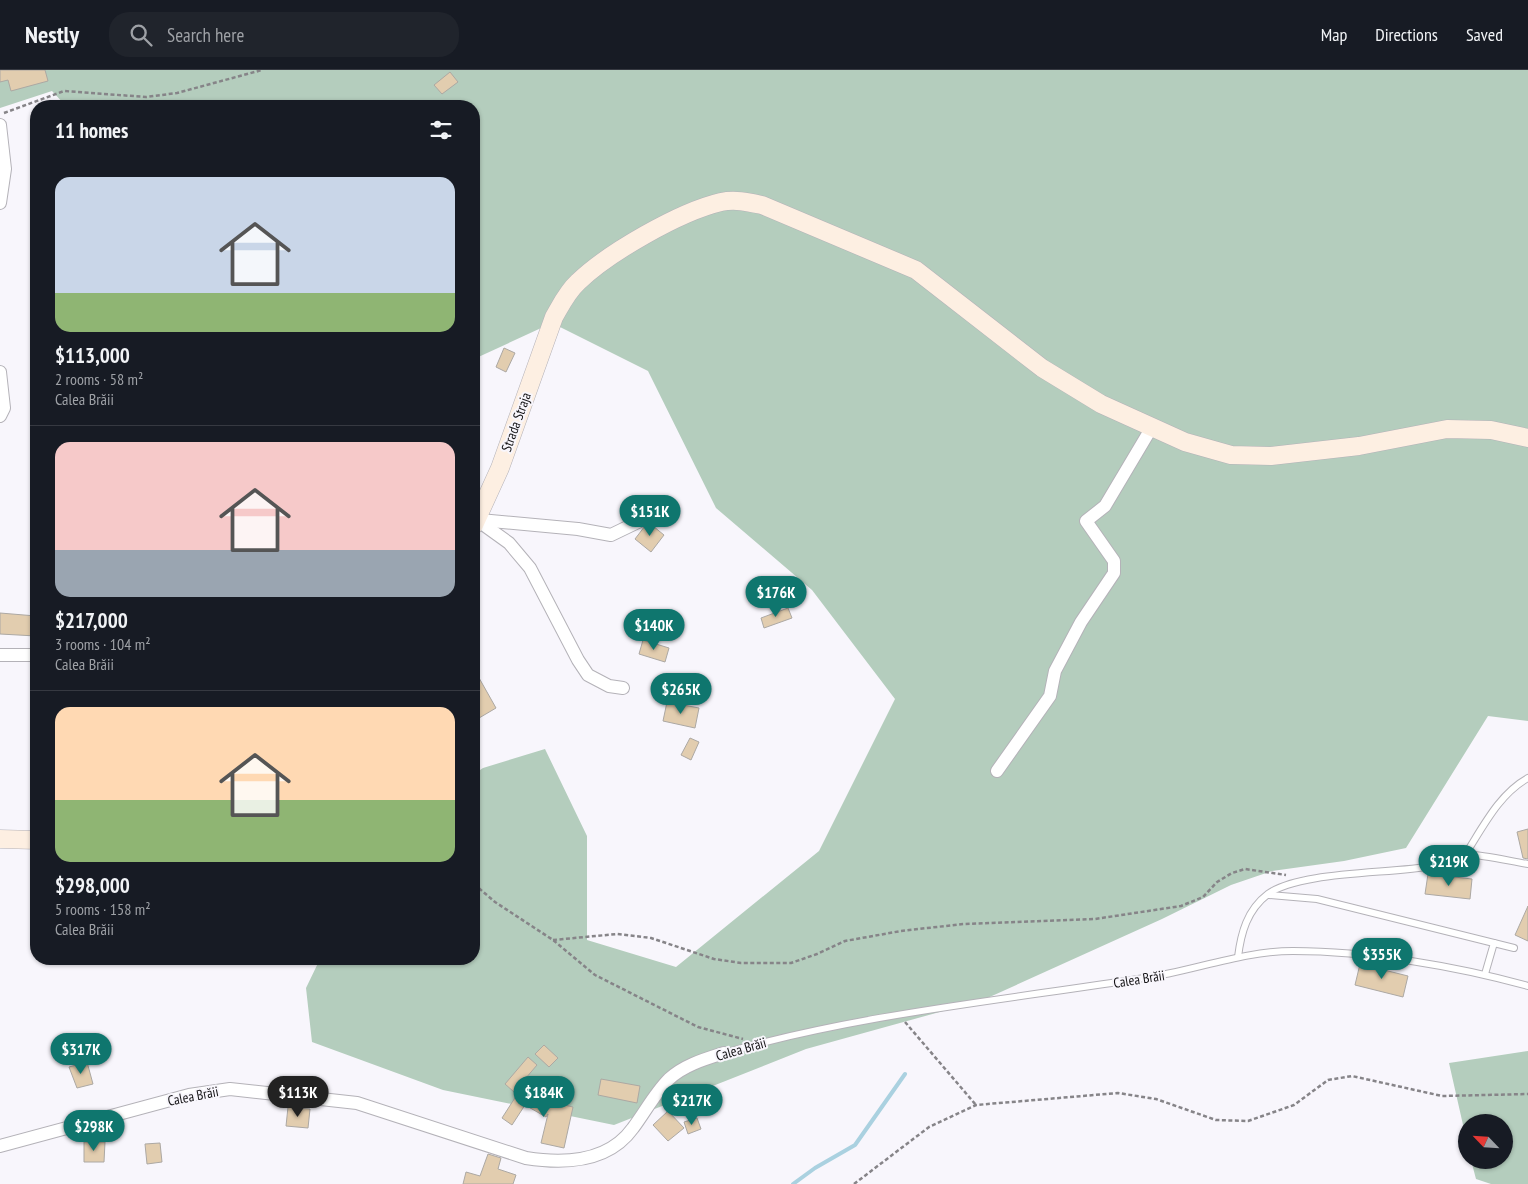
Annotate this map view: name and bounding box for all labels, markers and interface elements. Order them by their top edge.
search box [109,12,459,57]
text: Nestly [25,19,79,50]
icon: search [127,21,155,49]
text: Search here [167,23,244,47]
text: Map [1321,23,1347,46]
text: Directions [1375,23,1438,46]
text: Saved [1466,23,1503,46]
icon: filters [427,116,455,144]
text: 11 homes [55,117,128,144]
icon: home [210,209,300,299]
text: $113,000 [55,342,130,369]
text: 2 rooms · 58 m² [55,369,143,389]
text: Calea Brăii [55,389,114,409]
street label: Strada Straja [497,390,535,454]
icon: home [210,475,300,565]
pin: $151K [615,494,685,537]
text: $151K [631,501,669,521]
pin: $176K [741,576,811,618]
text: $176K [757,582,795,602]
text: $217,000 [55,607,128,634]
pin: $140K [619,608,689,651]
text: $140K [635,615,673,635]
text: 3 rooms · 104 m² [55,634,151,654]
text: Calea Brăii [55,654,114,674]
pin: $265K [646,672,716,715]
text: $265K [662,679,700,699]
icon: home [210,740,300,830]
pin: $219K [1414,844,1484,887]
text: $219K [1430,851,1468,871]
text: $298,000 [55,872,130,899]
text: 5 rooms · 158 m² [55,899,151,919]
text: Calea Brăii [55,919,114,939]
pin: $355K [1347,938,1417,980]
text: $355K [1363,944,1401,964]
street label: Calea Brăii [1112,966,1166,992]
pin: $317K [46,1032,116,1075]
street label: Calea Brăii [714,1033,768,1065]
text: $317K [62,1039,100,1059]
pin: $113K [263,1076,333,1118]
pin: $184K [509,1076,579,1118]
street label: Calea Brăii [166,1082,220,1110]
text: $113K [279,1082,317,1102]
text: $184K [525,1082,563,1102]
pin: $217K [657,1084,727,1126]
text: $217K [673,1090,711,1110]
pin: $298K [59,1110,129,1152]
north arrow [1458,1114,1512,1169]
map controls [1458,1114,1513,1169]
text: $298K [75,1116,113,1136]

